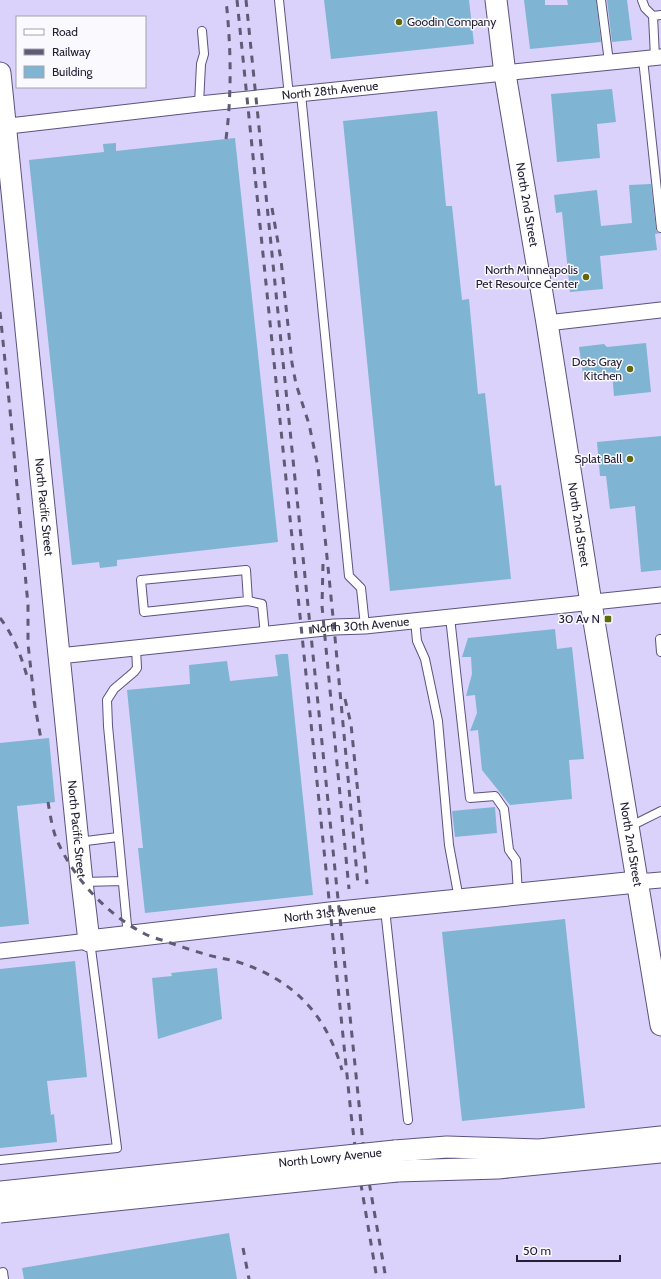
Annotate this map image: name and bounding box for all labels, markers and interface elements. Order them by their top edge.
place label: Goodin Company [407,14,496,29]
legend [16,16,146,88]
marker: Goodin Company [394,17,404,27]
text: Road [52,24,78,39]
text: Railway [52,44,90,59]
text: Building [52,64,94,79]
street label: North 28th Avenue [281,78,379,103]
street label: North 2nd Street [513,161,542,248]
place label: North Minneapolis Pet Resource Center [476,262,578,291]
marker: North Minneapolis Pet Resource Center [581,272,591,282]
place label: Dots Gray Kitchen [572,354,622,383]
marker: Dots Gray Kitchen [625,364,635,374]
place label: Splat Ball [575,451,622,466]
marker: Splat Ball [625,454,635,464]
street label: North Pacific Street [32,457,57,556]
street label: North 2nd Street [565,481,593,568]
place label: 30 Av N [558,611,600,626]
street label: North 30th Avenue [311,613,410,636]
marker: 30 Av N [603,614,613,624]
street label: North Pacific Street [65,780,90,879]
street label: North 2nd Street [617,801,646,887]
street label: North 31st Avenue [283,900,376,925]
street label: North Lowry Avenue [278,1144,383,1170]
scale bar [517,1237,620,1263]
text: 50 m [523,1243,551,1258]

